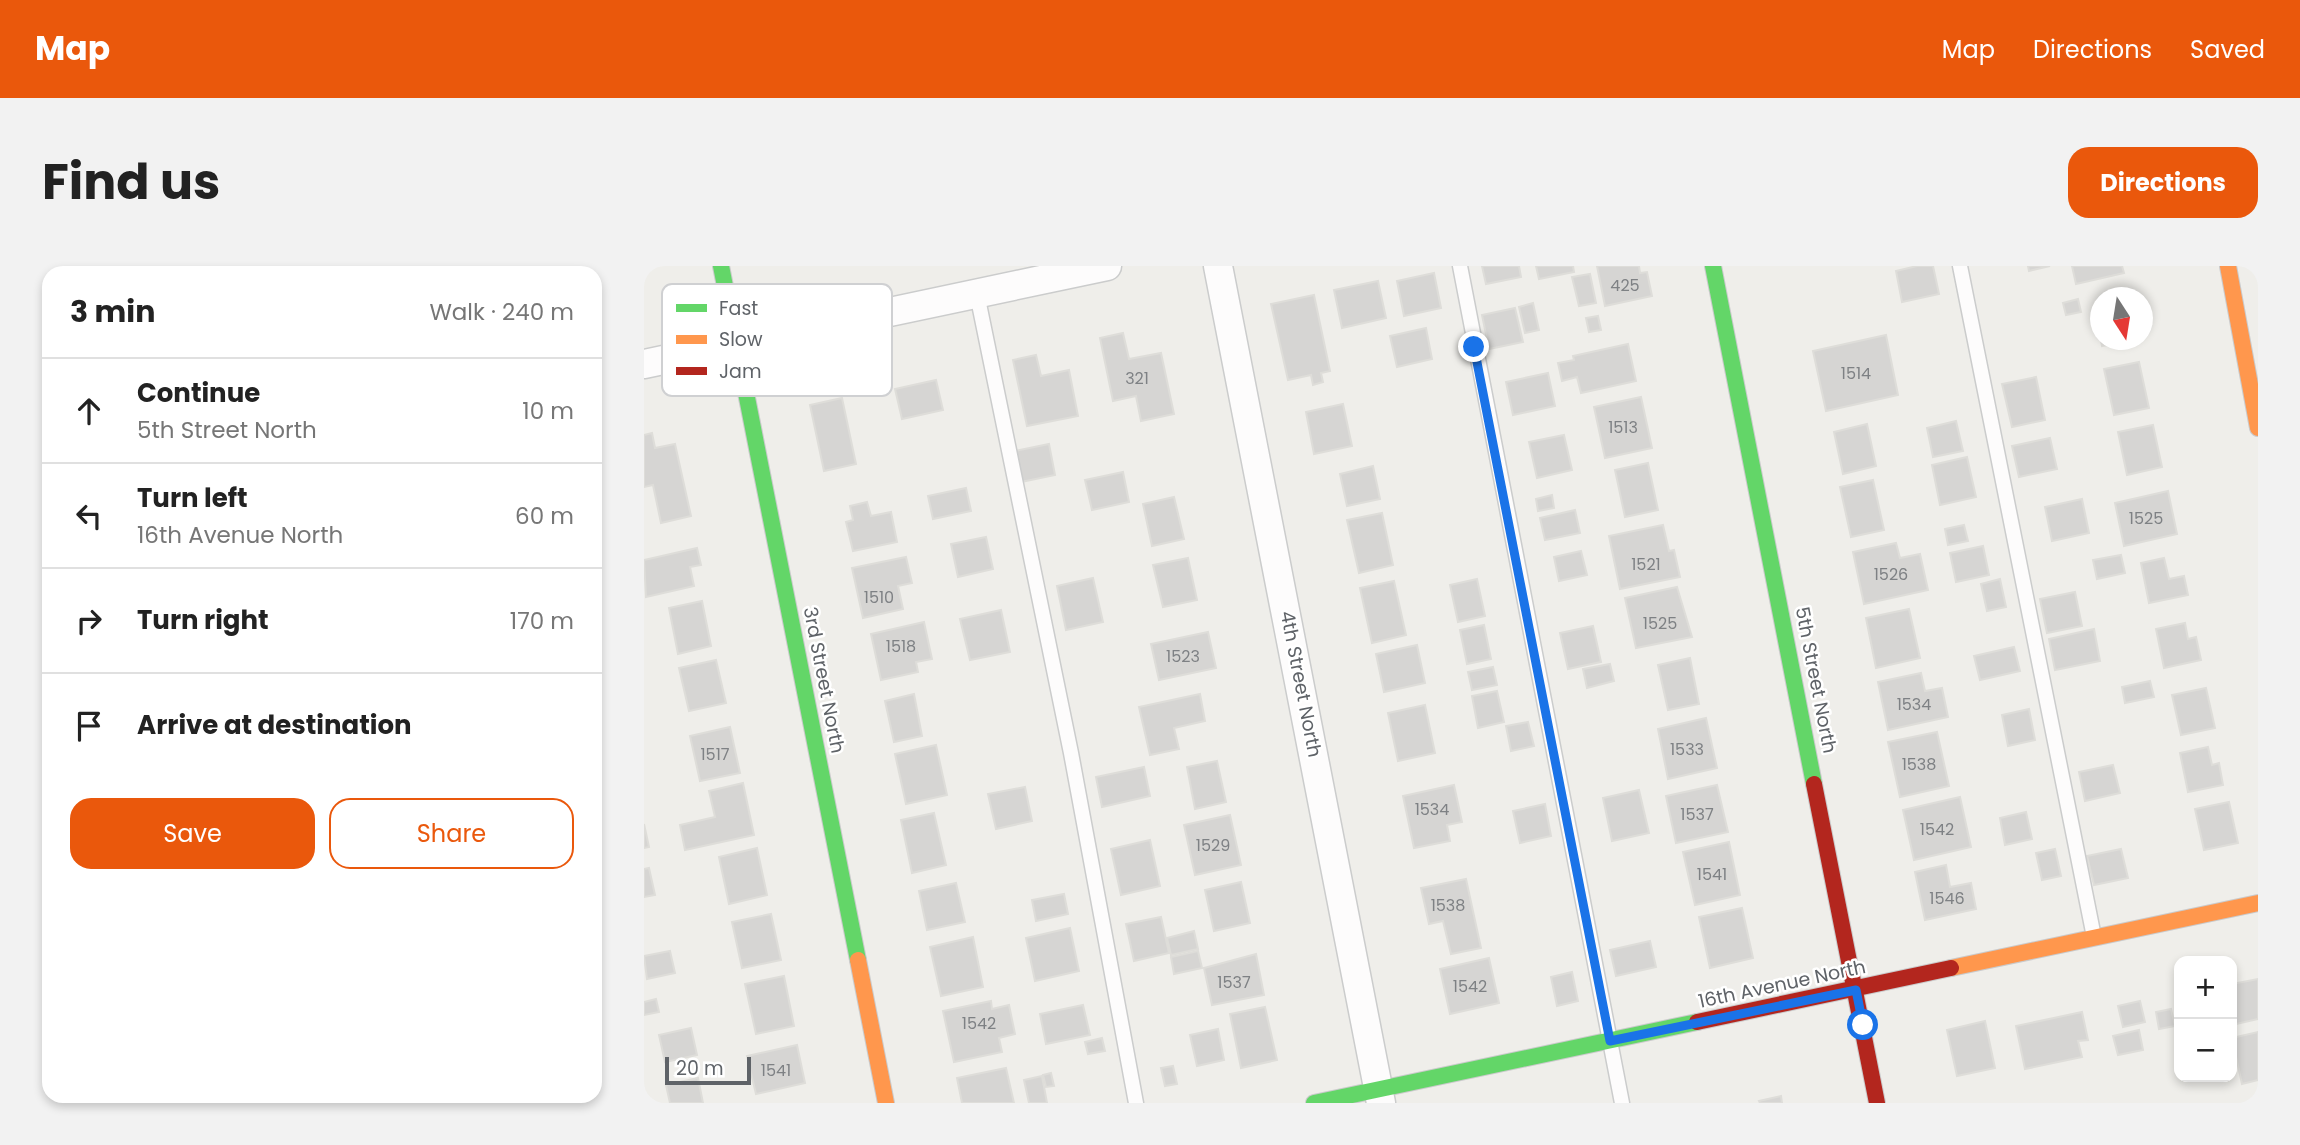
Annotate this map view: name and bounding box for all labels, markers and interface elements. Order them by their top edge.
text: Map [35,25,110,72]
text: Map [1942,33,1995,66]
text: Directions [2033,33,2152,66]
text: Saved [2190,33,2265,66]
button: Directions [2068,147,2258,218]
text: Find us [42,148,220,216]
house number: 425 [1610,274,1640,297]
legend [662,284,892,396]
north arrow [2090,287,2153,350]
text: 3 min [70,290,155,333]
text: Fast [719,295,758,322]
text: Walk · 240 m [429,296,574,328]
text: Slow [719,326,763,353]
route end [1458,331,1489,362]
text: Jam [719,358,761,385]
house number: 1514 [1841,362,1871,385]
house number: 321 [1125,367,1149,390]
text: Continue [137,375,260,411]
icon: ahead [70,392,108,430]
text: 10 m [522,395,574,427]
text: 5th Street North [137,414,317,446]
house number: 1513 [1608,416,1638,439]
text: Turn left [137,480,248,516]
icon: left [70,497,108,535]
text: 60 m [515,500,574,532]
house number: 1525 [2129,507,2163,530]
text: 16th Avenue North [137,519,343,551]
house number: 1521 [1631,553,1661,576]
house number: 1526 [1874,563,1908,586]
house number: 1510 [864,586,894,609]
icon: right [70,602,108,640]
text: Turn right [137,602,269,638]
street label: 3rd Street North [797,604,851,756]
text: 170 m [510,605,574,637]
street label: 5th Street North [1789,605,1843,755]
street label: 4th Street North [1274,609,1328,759]
house number: 1525 [1643,612,1677,635]
house number: 1518 [886,635,916,658]
house number: 1523 [1166,645,1200,668]
house number: 1534 [1897,693,1931,716]
icon: arrive [70,707,108,745]
text: Arrive at destination [137,707,412,743]
house number: 1533 [1670,738,1704,761]
house number: 1517 [700,743,730,766]
house number: 1538 [1902,753,1936,776]
button: Save [70,798,315,869]
button: Share [329,798,574,869]
house number: 1534 [1415,798,1449,821]
house number: 1537 [1680,803,1714,826]
house number: 1542 [1920,818,1954,841]
house number: 1529 [1196,834,1230,857]
house number: 1541 [1697,863,1727,886]
house number: 1546 [1929,887,1965,910]
house number: 1538 [1431,894,1465,917]
street label: 16th Avenue North [1696,953,1868,1015]
map controls [2174,956,2237,1082]
button: + [2174,956,2237,1019]
house number: 1537 [1217,971,1251,994]
house number: 1542 [1453,975,1487,998]
route start [1847,1009,1878,1040]
house number: 1542 [962,1012,996,1035]
button: − [2174,1019,2237,1082]
scale bar [665,1054,751,1086]
text: 20 m [676,1055,724,1082]
house number: 1541 [761,1059,791,1082]

